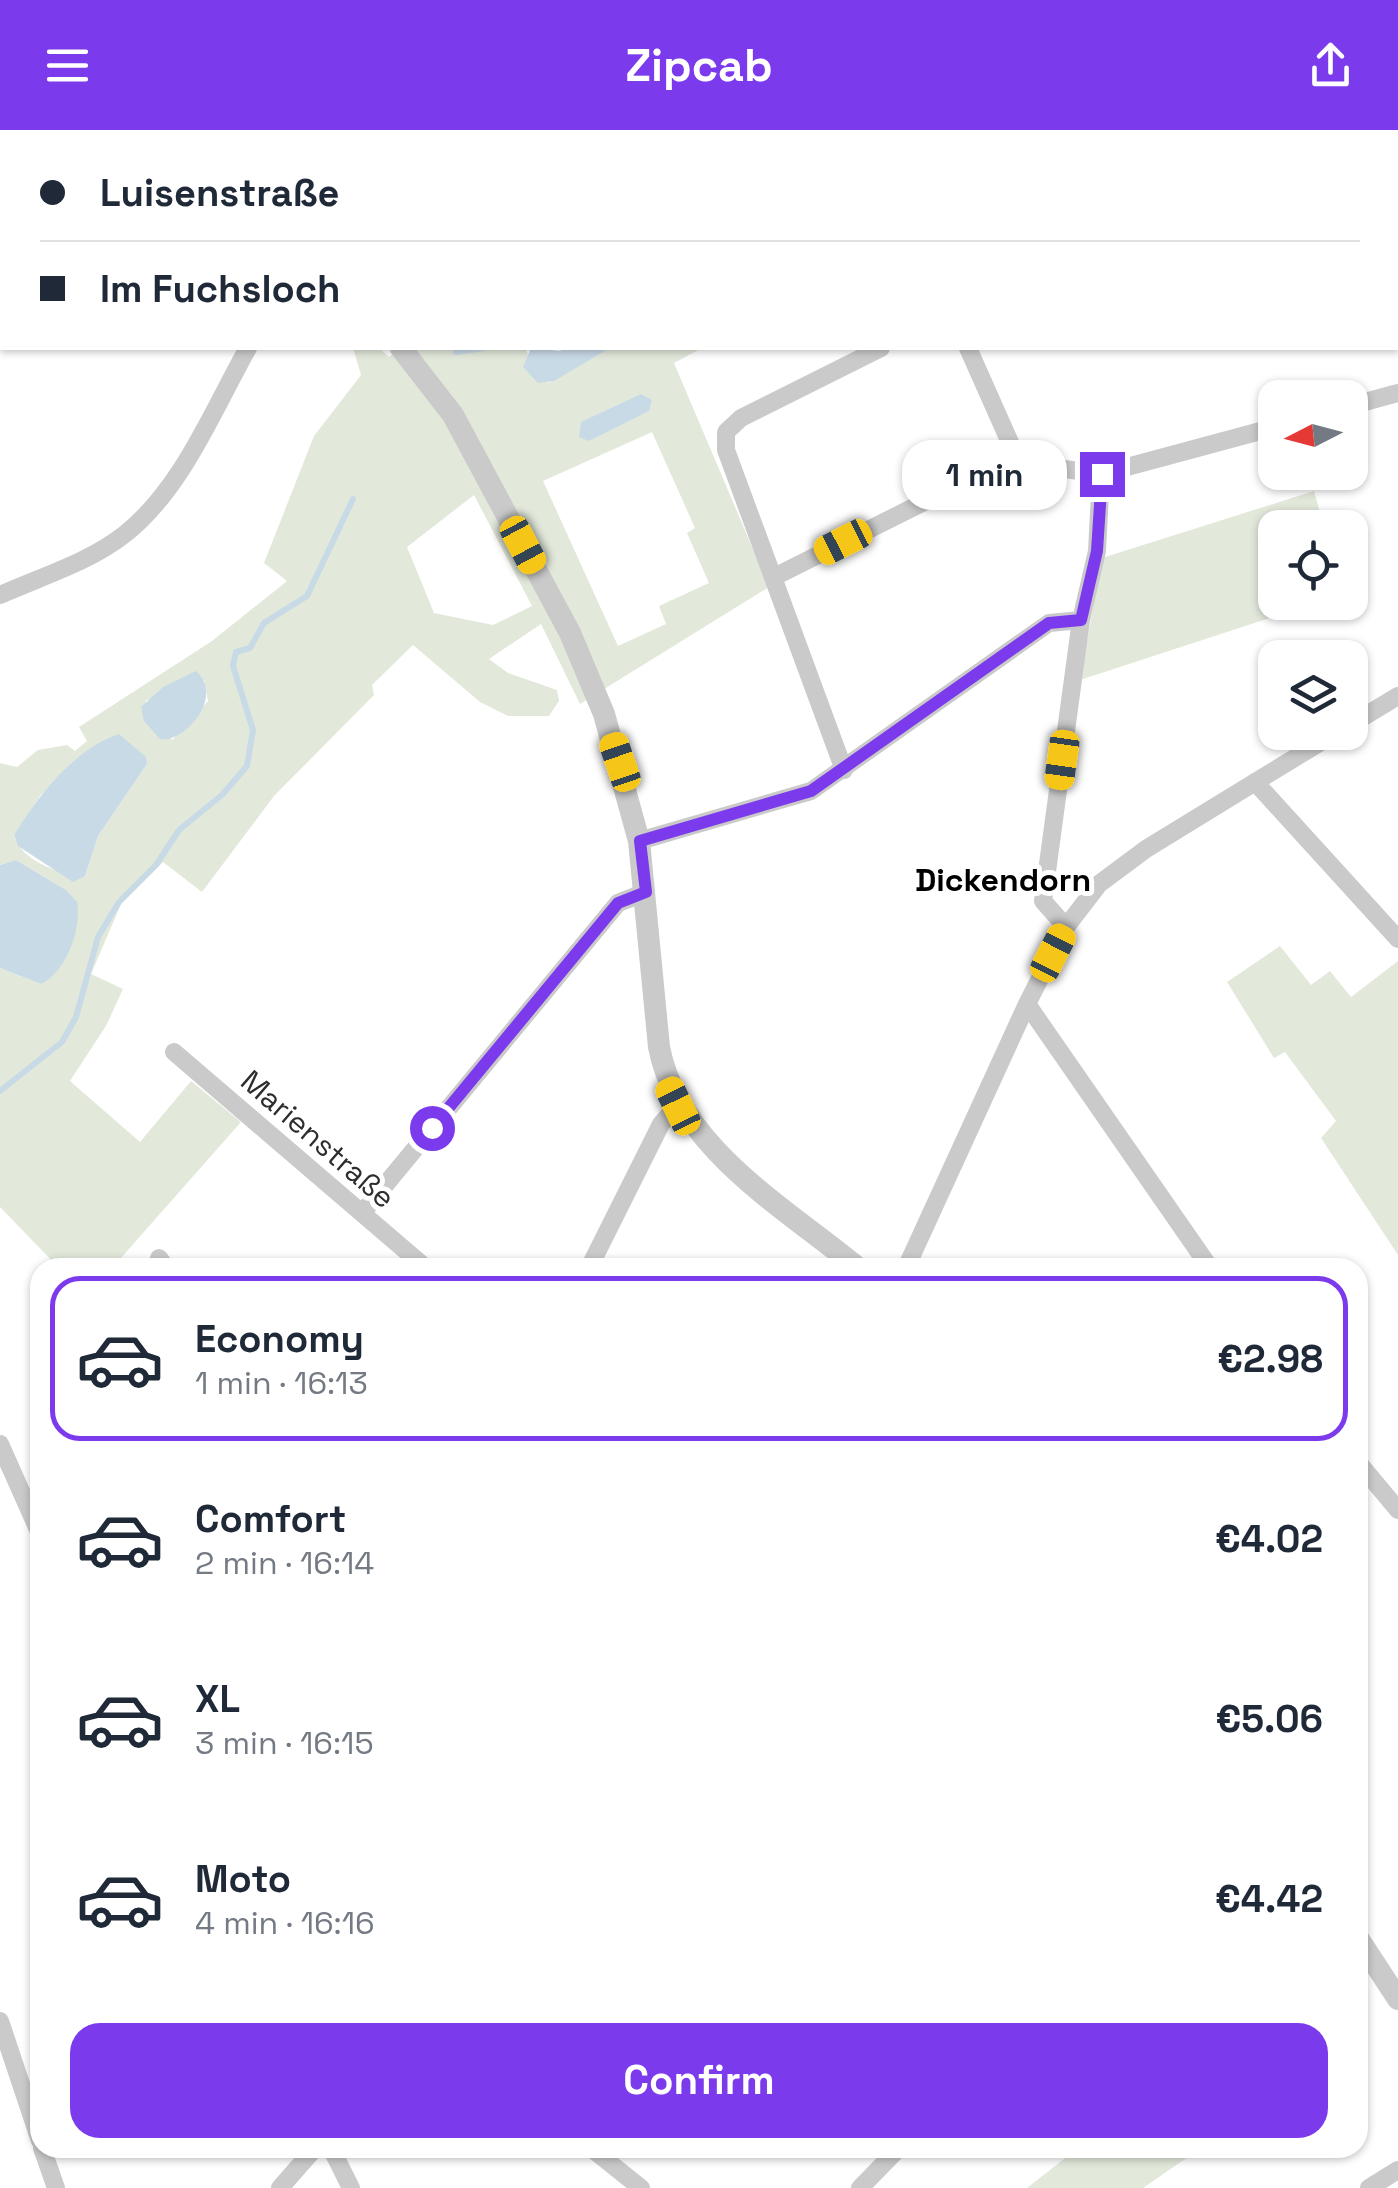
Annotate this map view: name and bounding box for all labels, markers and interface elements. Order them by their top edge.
text: Zipcab [625,37,773,94]
icon: menu [40,38,95,93]
icon: share [1303,38,1358,93]
text: Luisenstraße [100,169,339,217]
text: Im Fuchsloch [100,265,340,313]
north arrow [1258,380,1368,490]
map controls [1258,380,1368,750]
callout: 1 min [902,439,1067,509]
route end [1080,452,1125,497]
text: 1 min [945,455,1024,495]
button: locate [1258,510,1368,620]
car [496,511,550,579]
car [809,515,877,569]
button: layers [1258,640,1368,750]
car [1043,728,1081,792]
car [596,729,644,795]
district label: Dickendorn [915,860,1091,900]
car [1026,919,1080,987]
street label: Marienstraße [233,1061,403,1217]
car [651,1072,705,1140]
route start [410,1106,455,1151]
icon: car [75,1314,165,1404]
text: Economy [195,1315,364,1363]
text: €2.98 [1217,1335,1323,1383]
text: 1 min · 16:13 [195,1363,368,1403]
icon: car [75,1494,165,1584]
text: Comfort [195,1495,346,1543]
text: €4.02 [1215,1515,1323,1563]
text: 2 min · 16:14 [195,1543,374,1583]
icon: car [75,1674,165,1764]
text: XL [195,1675,240,1723]
text: €5.06 [1215,1695,1323,1743]
text: 3 min · 16:15 [195,1723,374,1763]
icon: car [75,1854,165,1944]
text: Moto [195,1855,291,1903]
text: €4.42 [1215,1875,1323,1923]
text: 4 min · 16:16 [195,1903,375,1943]
button: Confirm [70,2023,1328,2138]

